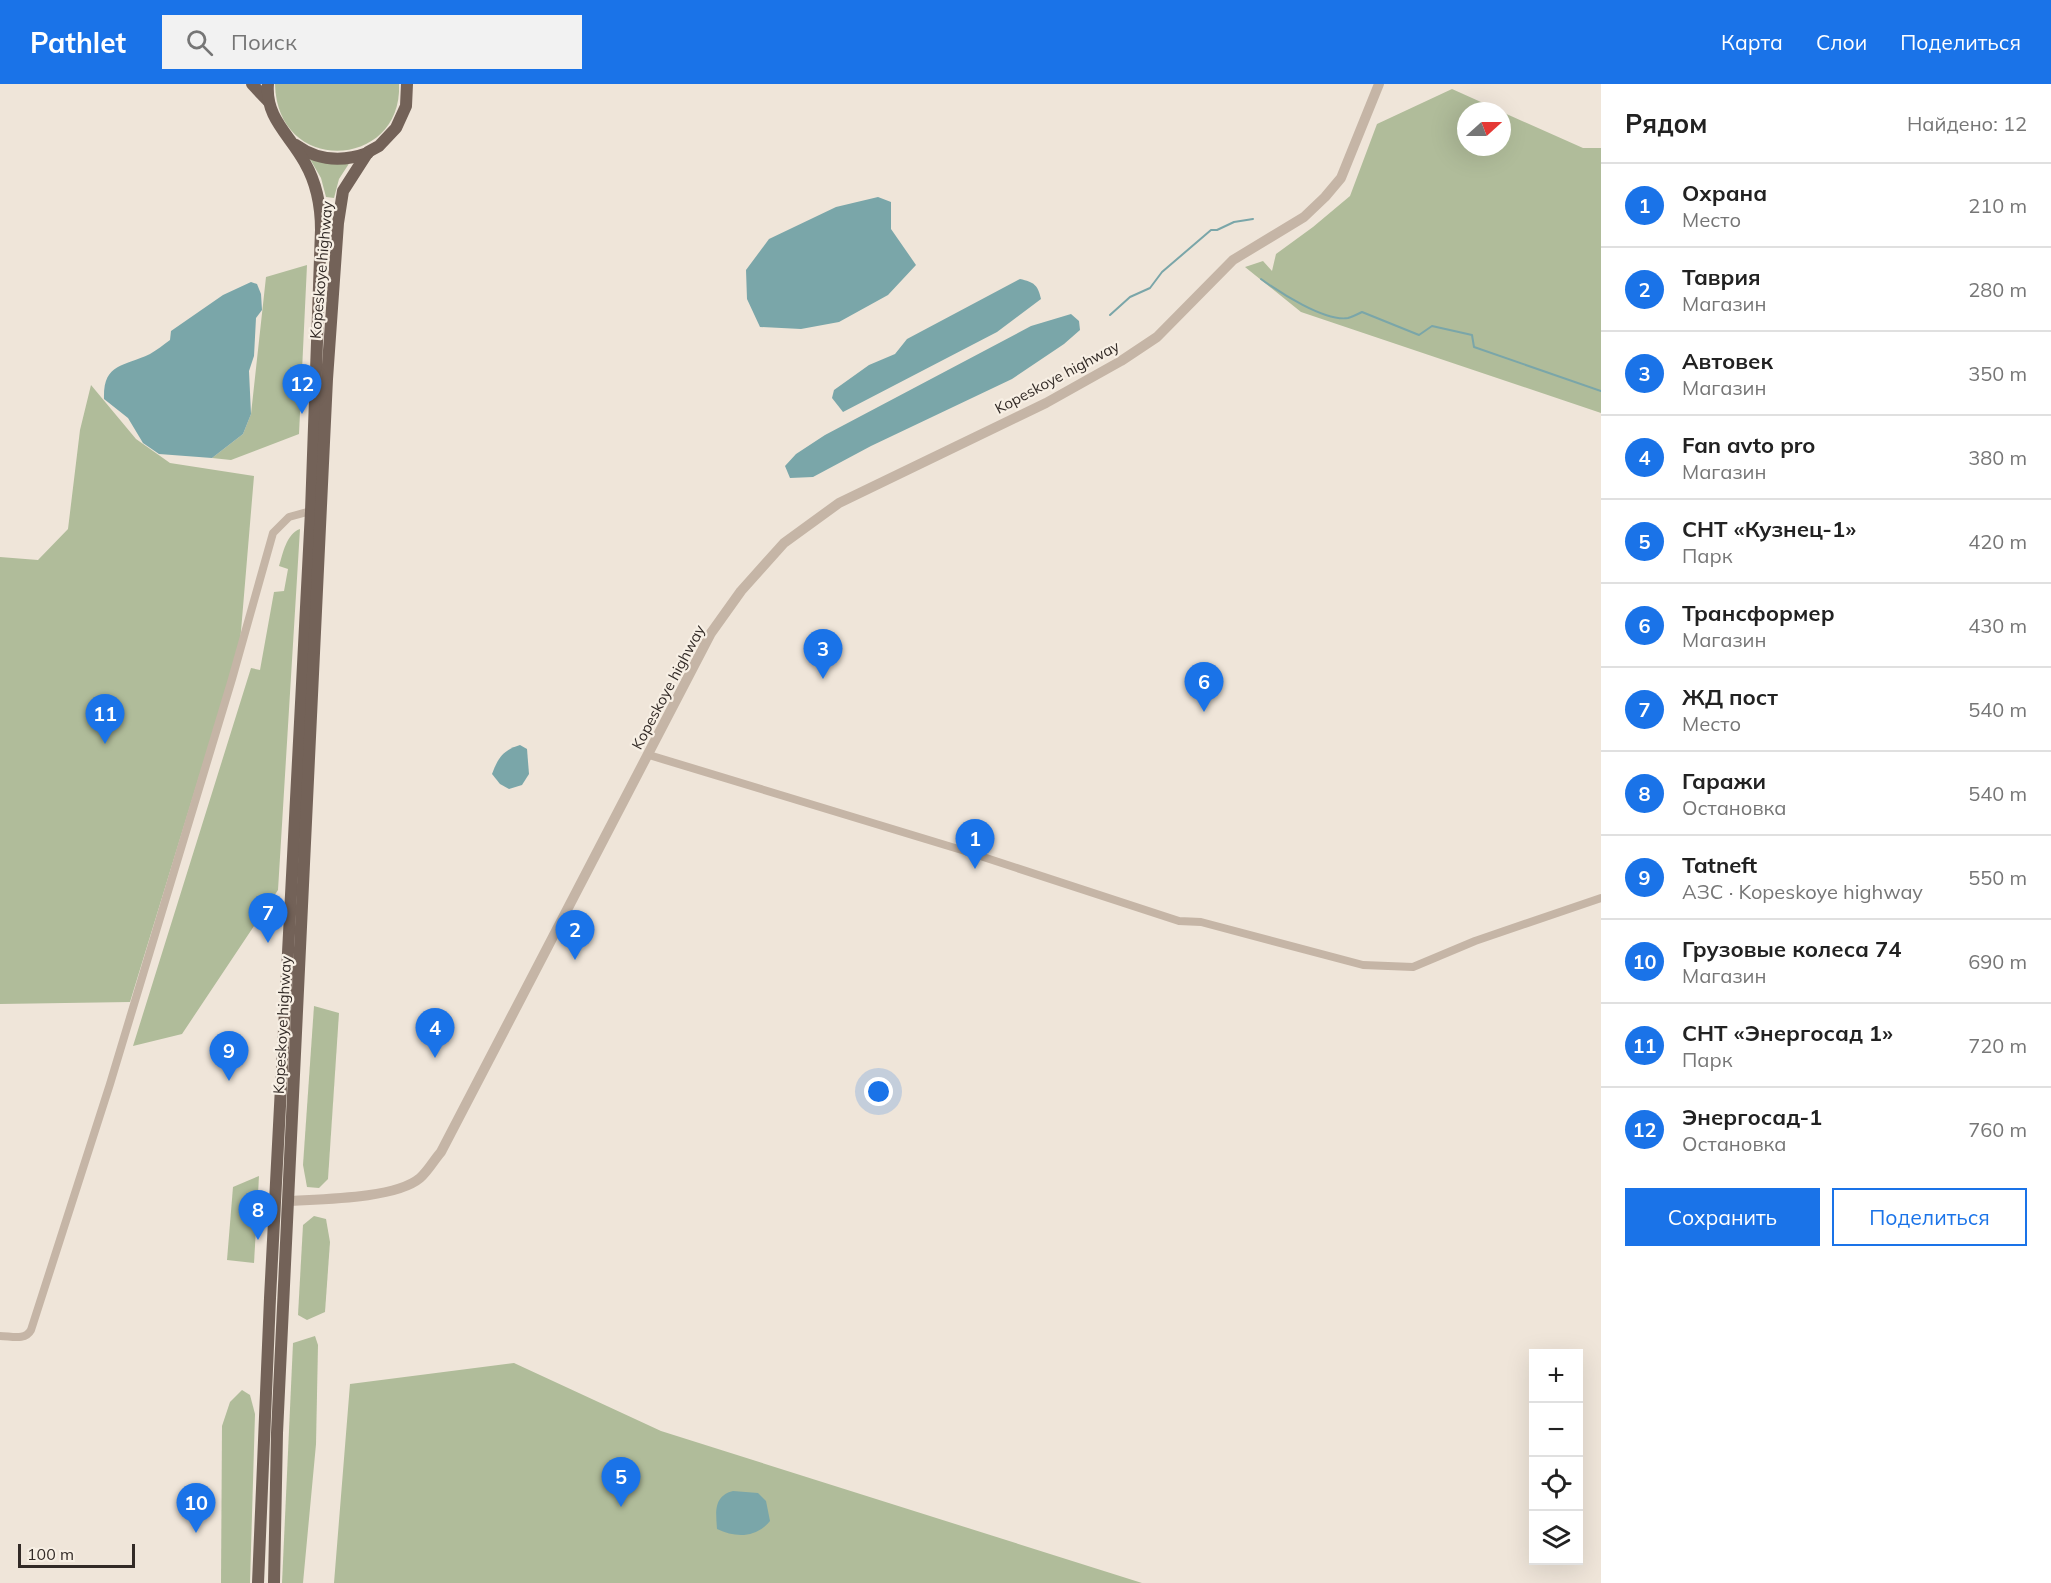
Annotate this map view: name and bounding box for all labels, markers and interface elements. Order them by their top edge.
search box [162,15,582,69]
text: Pathlet [30,25,126,60]
icon: search [183,26,216,59]
text: Поиск [231,28,297,56]
text: Карта [1721,29,1783,55]
text: Слои [1816,29,1867,55]
text: Поделиться [1900,29,2021,55]
north arrow [1457,102,1511,156]
text: Рядом [1625,107,1708,140]
text: Найдено: 12 [1907,111,2027,136]
text: Охрана [1682,179,1767,207]
text: 1 [1639,193,1651,218]
text: 210 m [1968,193,2027,218]
street label: Kopeskoye highway [306,200,336,340]
text: Место [1682,207,1741,232]
text: Таврия [1682,263,1761,291]
text: 2 [1639,277,1651,302]
text: 280 m [1968,277,2027,302]
text: Магазин [1682,291,1766,316]
street label: Kopeskoye highway [991,336,1123,418]
text: Автовек [1682,347,1773,375]
text: 3 [1639,361,1651,386]
text: 350 m [1968,361,2027,386]
pin: 12 [282,364,322,414]
text: Магазин [1682,375,1766,400]
text: Fan avto pro [1682,431,1815,459]
text: 4 [1639,445,1651,470]
text: 380 m [1968,445,2027,470]
text: Магазин [1682,459,1766,484]
text: СНТ «Кузнец-1» [1682,515,1856,543]
text: 5 [1639,529,1651,554]
text: 420 m [1968,529,2027,554]
text: Парк [1682,543,1732,568]
text: Трансформер [1682,599,1835,627]
text: 6 [1639,613,1651,638]
text: 430 m [1968,613,2027,638]
street label: Kopeskoye highway [627,621,709,753]
text: Магазин [1682,627,1766,652]
pin: 3 [804,630,842,679]
pin: 6 [1184,662,1224,712]
text: ЖД пост [1682,683,1778,711]
pin: 11 [86,694,124,744]
text: 7 [1639,697,1651,722]
text: 540 m [1968,697,2027,722]
text: Место [1682,711,1741,736]
text: Гаражи [1682,767,1766,795]
text: 8 [1639,781,1651,806]
text: 540 m [1968,781,2027,806]
text: Остановка [1682,795,1787,820]
pin: 1 [956,820,994,869]
text: Tatneft [1682,851,1757,879]
text: 9 [1639,865,1651,890]
text: 550 m [1968,865,2027,890]
text: АЗС · Kopeskoye highway [1682,879,1923,904]
pin: 7 [248,894,288,943]
pin: 2 [556,910,594,960]
text: Грузовые колеса 74 [1682,935,1901,963]
text: 10 [1633,949,1657,974]
text: 690 m [1968,949,2027,974]
street label: Kopeskoye highway [269,955,295,1095]
text: Магазин [1682,963,1766,988]
pin: 4 [416,1008,454,1058]
text: СНТ «Энергосад 1» [1682,1019,1893,1047]
pin: 9 [210,1032,248,1081]
text: 11 [1633,1033,1657,1058]
text: 720 m [1968,1033,2027,1058]
text: Парк [1682,1047,1732,1072]
your location [864,1077,893,1106]
text: Энергосад-1 [1682,1103,1822,1131]
text: 12 [1633,1117,1657,1142]
text: 760 m [1968,1117,2027,1142]
text: Остановка [1682,1131,1787,1156]
button: Сохранить [1625,1188,1820,1246]
button: Поделиться [1832,1188,2027,1246]
pin: 8 [238,1190,278,1240]
map controls [1529,1349,1583,1565]
button: + [1529,1349,1583,1403]
button: − [1529,1403,1583,1457]
button: locate [1529,1457,1583,1511]
pin: 5 [602,1458,640,1507]
pin: 10 [176,1484,216,1533]
button: layers [1529,1511,1583,1565]
scale bar [18,1541,135,1568]
text: 100 m [27,1544,74,1564]

